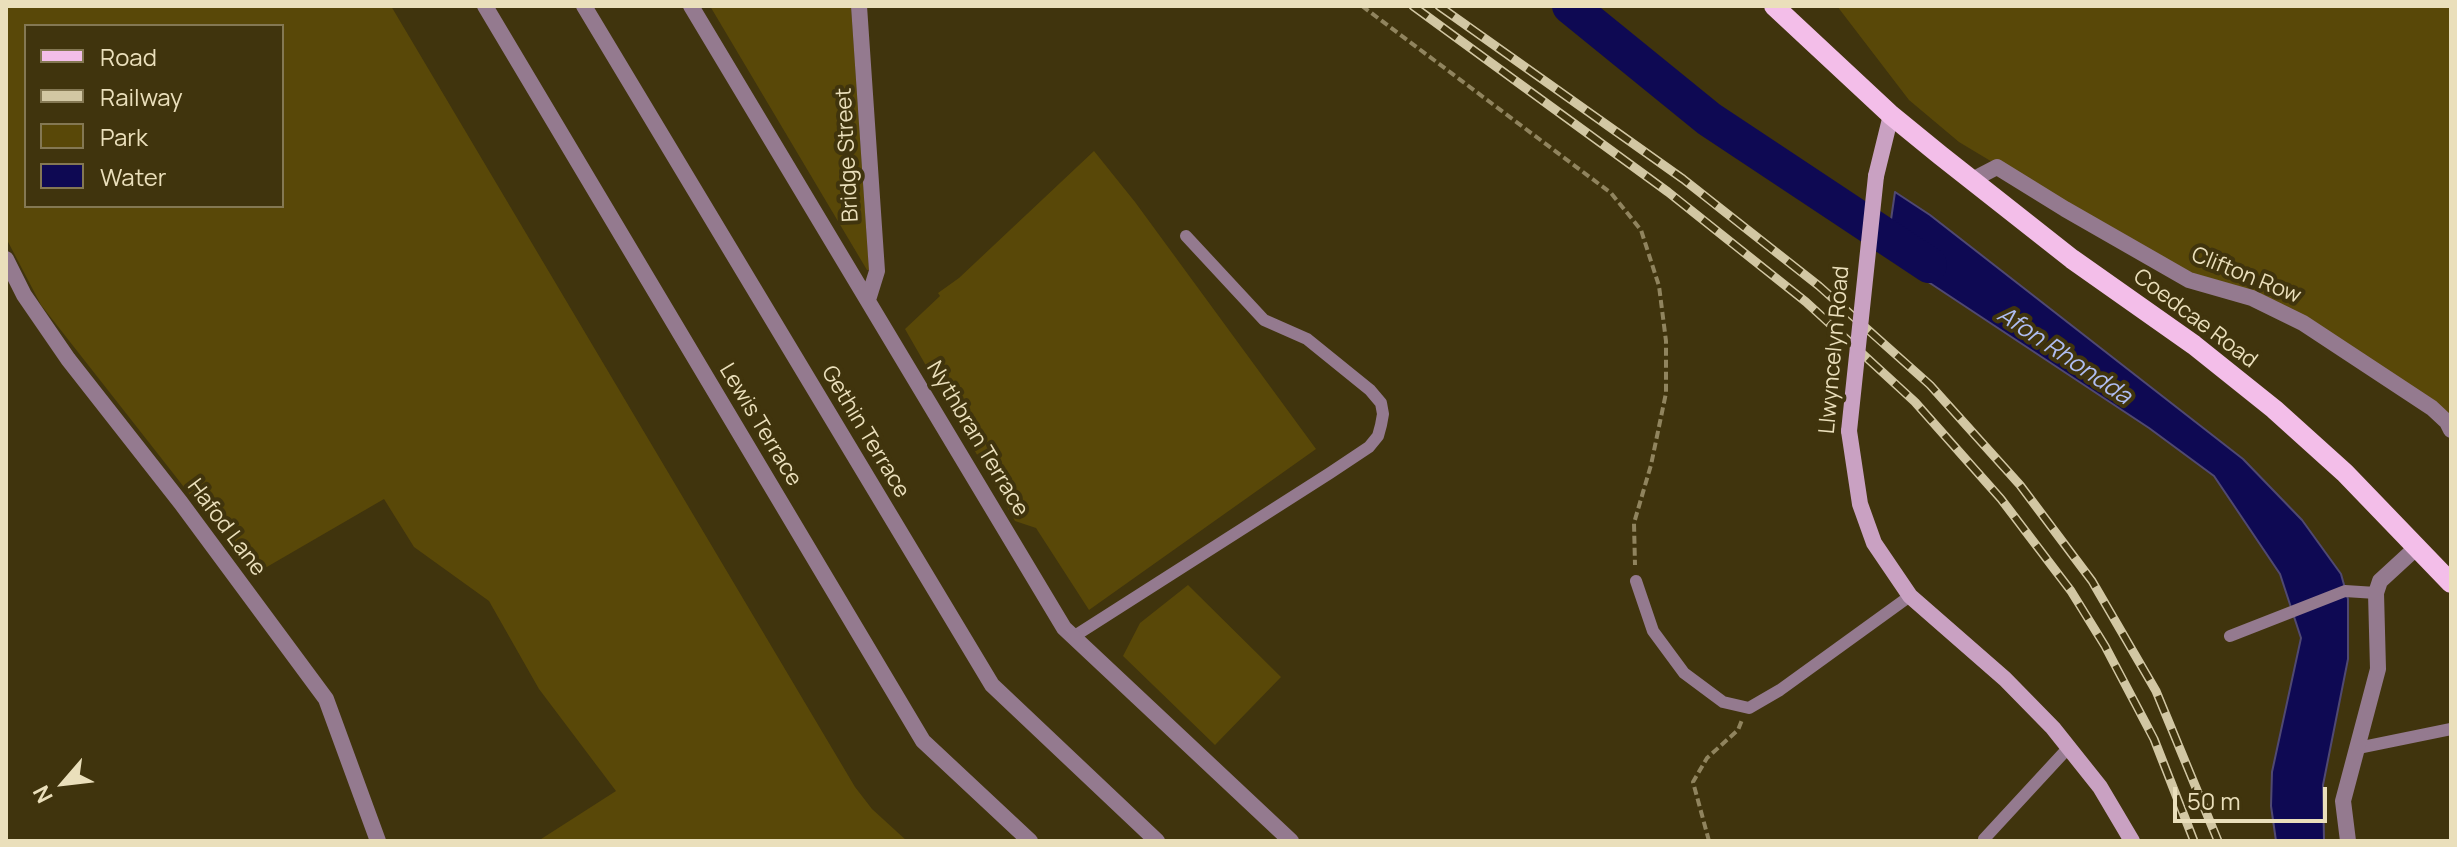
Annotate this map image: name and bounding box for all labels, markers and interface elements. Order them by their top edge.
legend [24,24,284,208]
text: Road [100,40,157,73]
text: Railway [100,80,183,113]
street label: Bridge Street [831,87,865,223]
text: Park [100,120,148,153]
text: Water [100,160,167,193]
street label: Clifton Row [2187,242,2305,310]
street label: Coedcae Road [2128,264,2262,374]
street label: Llwyncelyn Road [1814,265,1856,435]
water label: Afon Rhondda [1992,301,2136,411]
street label: Nythbran Terrace [920,357,1034,521]
street label: Lewis Terrace [713,359,807,491]
street label: Gethin Terrace [815,361,915,503]
street label: Hafod Lane [181,474,271,582]
north arrow [24,743,104,823]
scale bar [2177,771,2331,821]
text: N [26,780,60,808]
text: 50 m [2187,784,2241,817]

